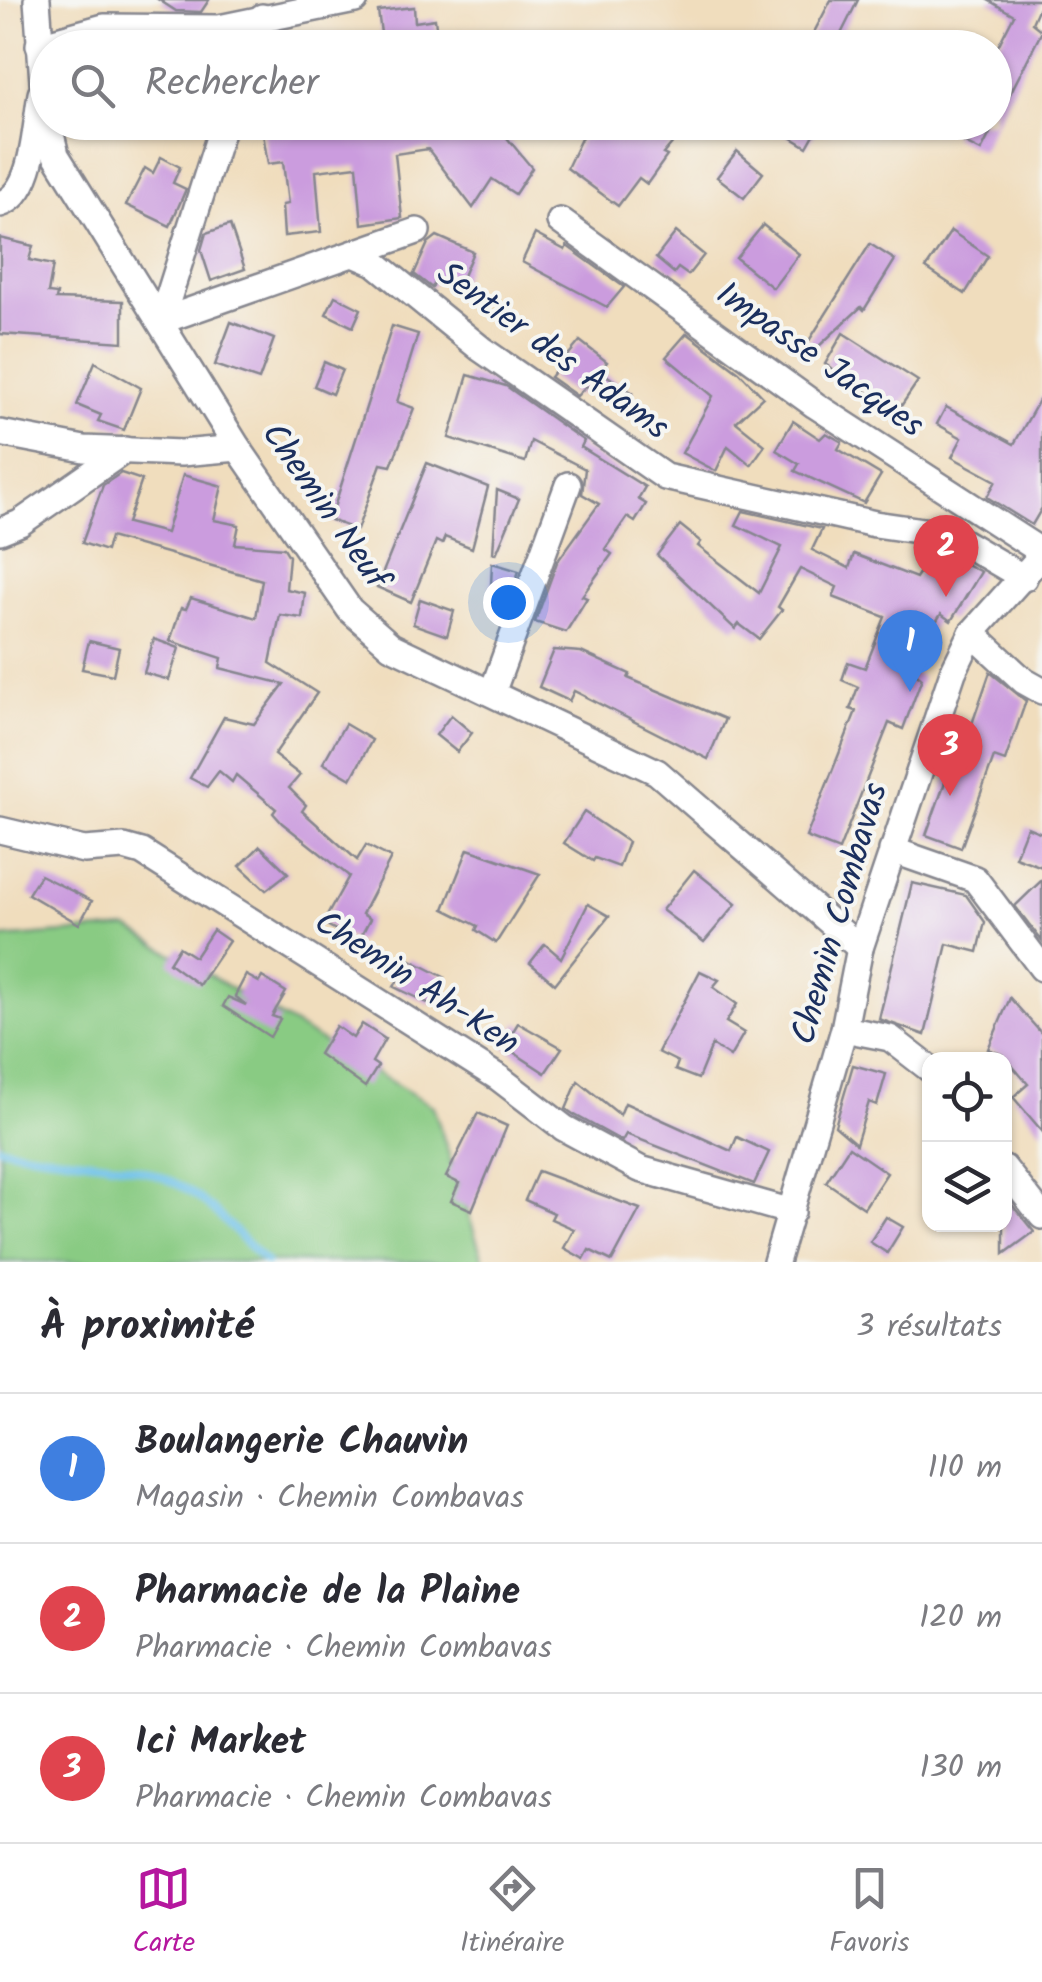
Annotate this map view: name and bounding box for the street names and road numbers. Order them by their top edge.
street label: Sentier des Adams [424,248,680,456]
street label: Impasse Jacques [703,268,935,454]
street label: Chemin Neuf [245,412,405,606]
street label: Chemin Combavas [777,776,905,1051]
street label: Chemin Ah-Ken [302,896,530,1072]

